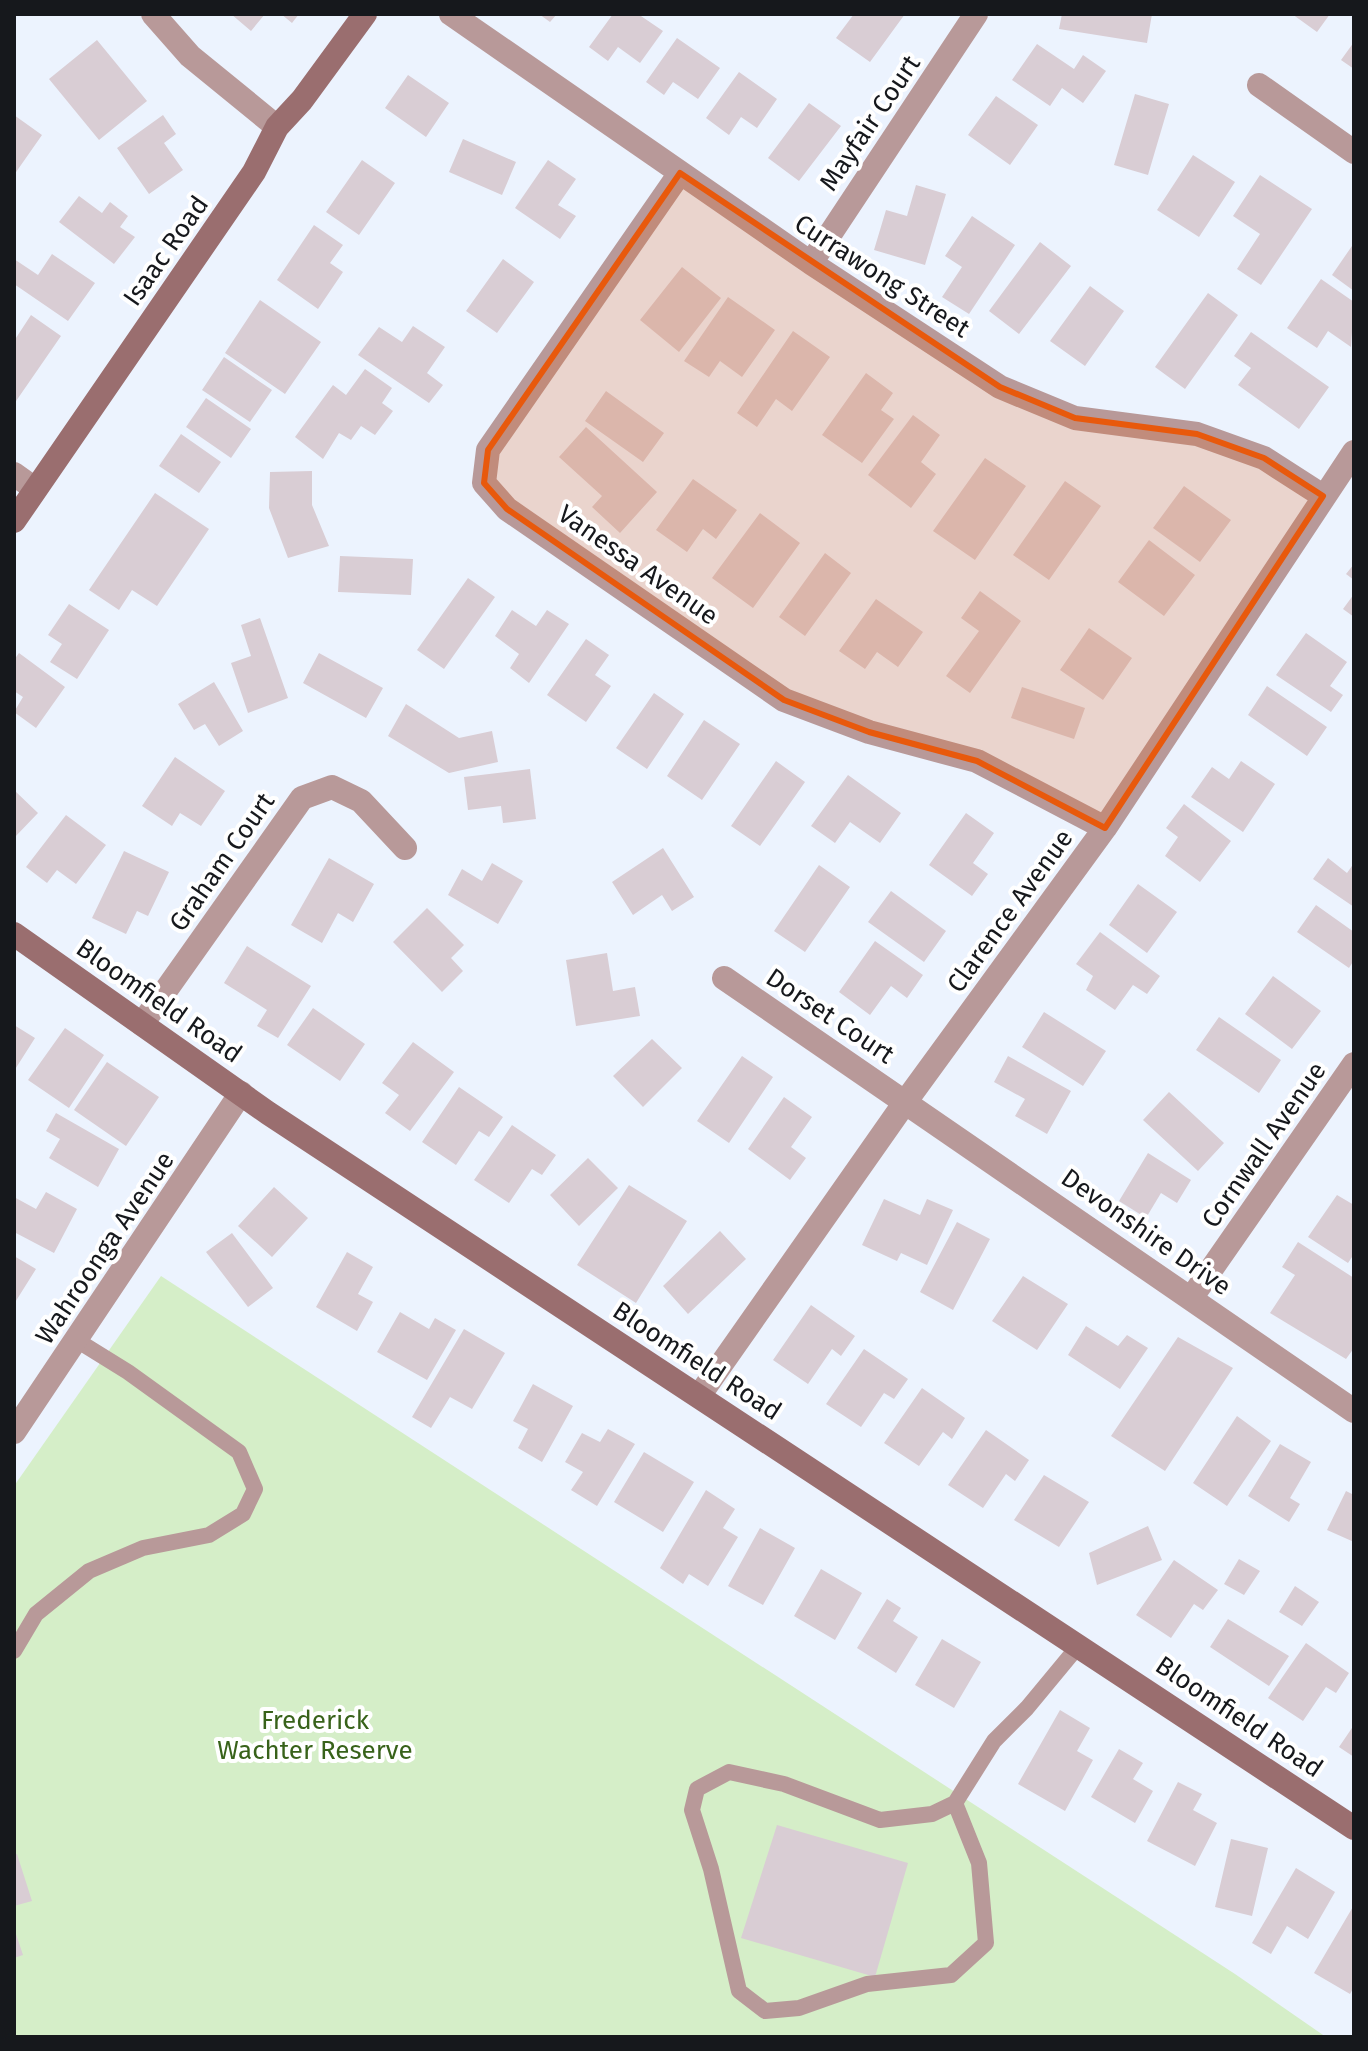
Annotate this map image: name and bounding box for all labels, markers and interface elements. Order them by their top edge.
street label: Mayfair Court [813,49,927,197]
street label: Isaac Road [117,190,215,312]
street label: Currawong Street [789,208,976,344]
street label: Vanessa Avenue [552,498,724,632]
street label: Graham Court [163,786,282,937]
street label: Clarence Avenue [940,823,1080,999]
street label: Bloomfield Road [70,932,248,1070]
street label: Dorset Court [760,962,900,1071]
street label: Cornwall Avenue [1195,1056,1333,1234]
street label: Wahroonga Avenue [29,1146,181,1350]
street label: Devonshire Drive [1055,1162,1237,1302]
street label: Bloomfield Road [607,1295,787,1427]
street label: Bloomfield Road [1150,1650,1328,1784]
park label: Frederick Wachter Reserve [217,1705,413,1766]

